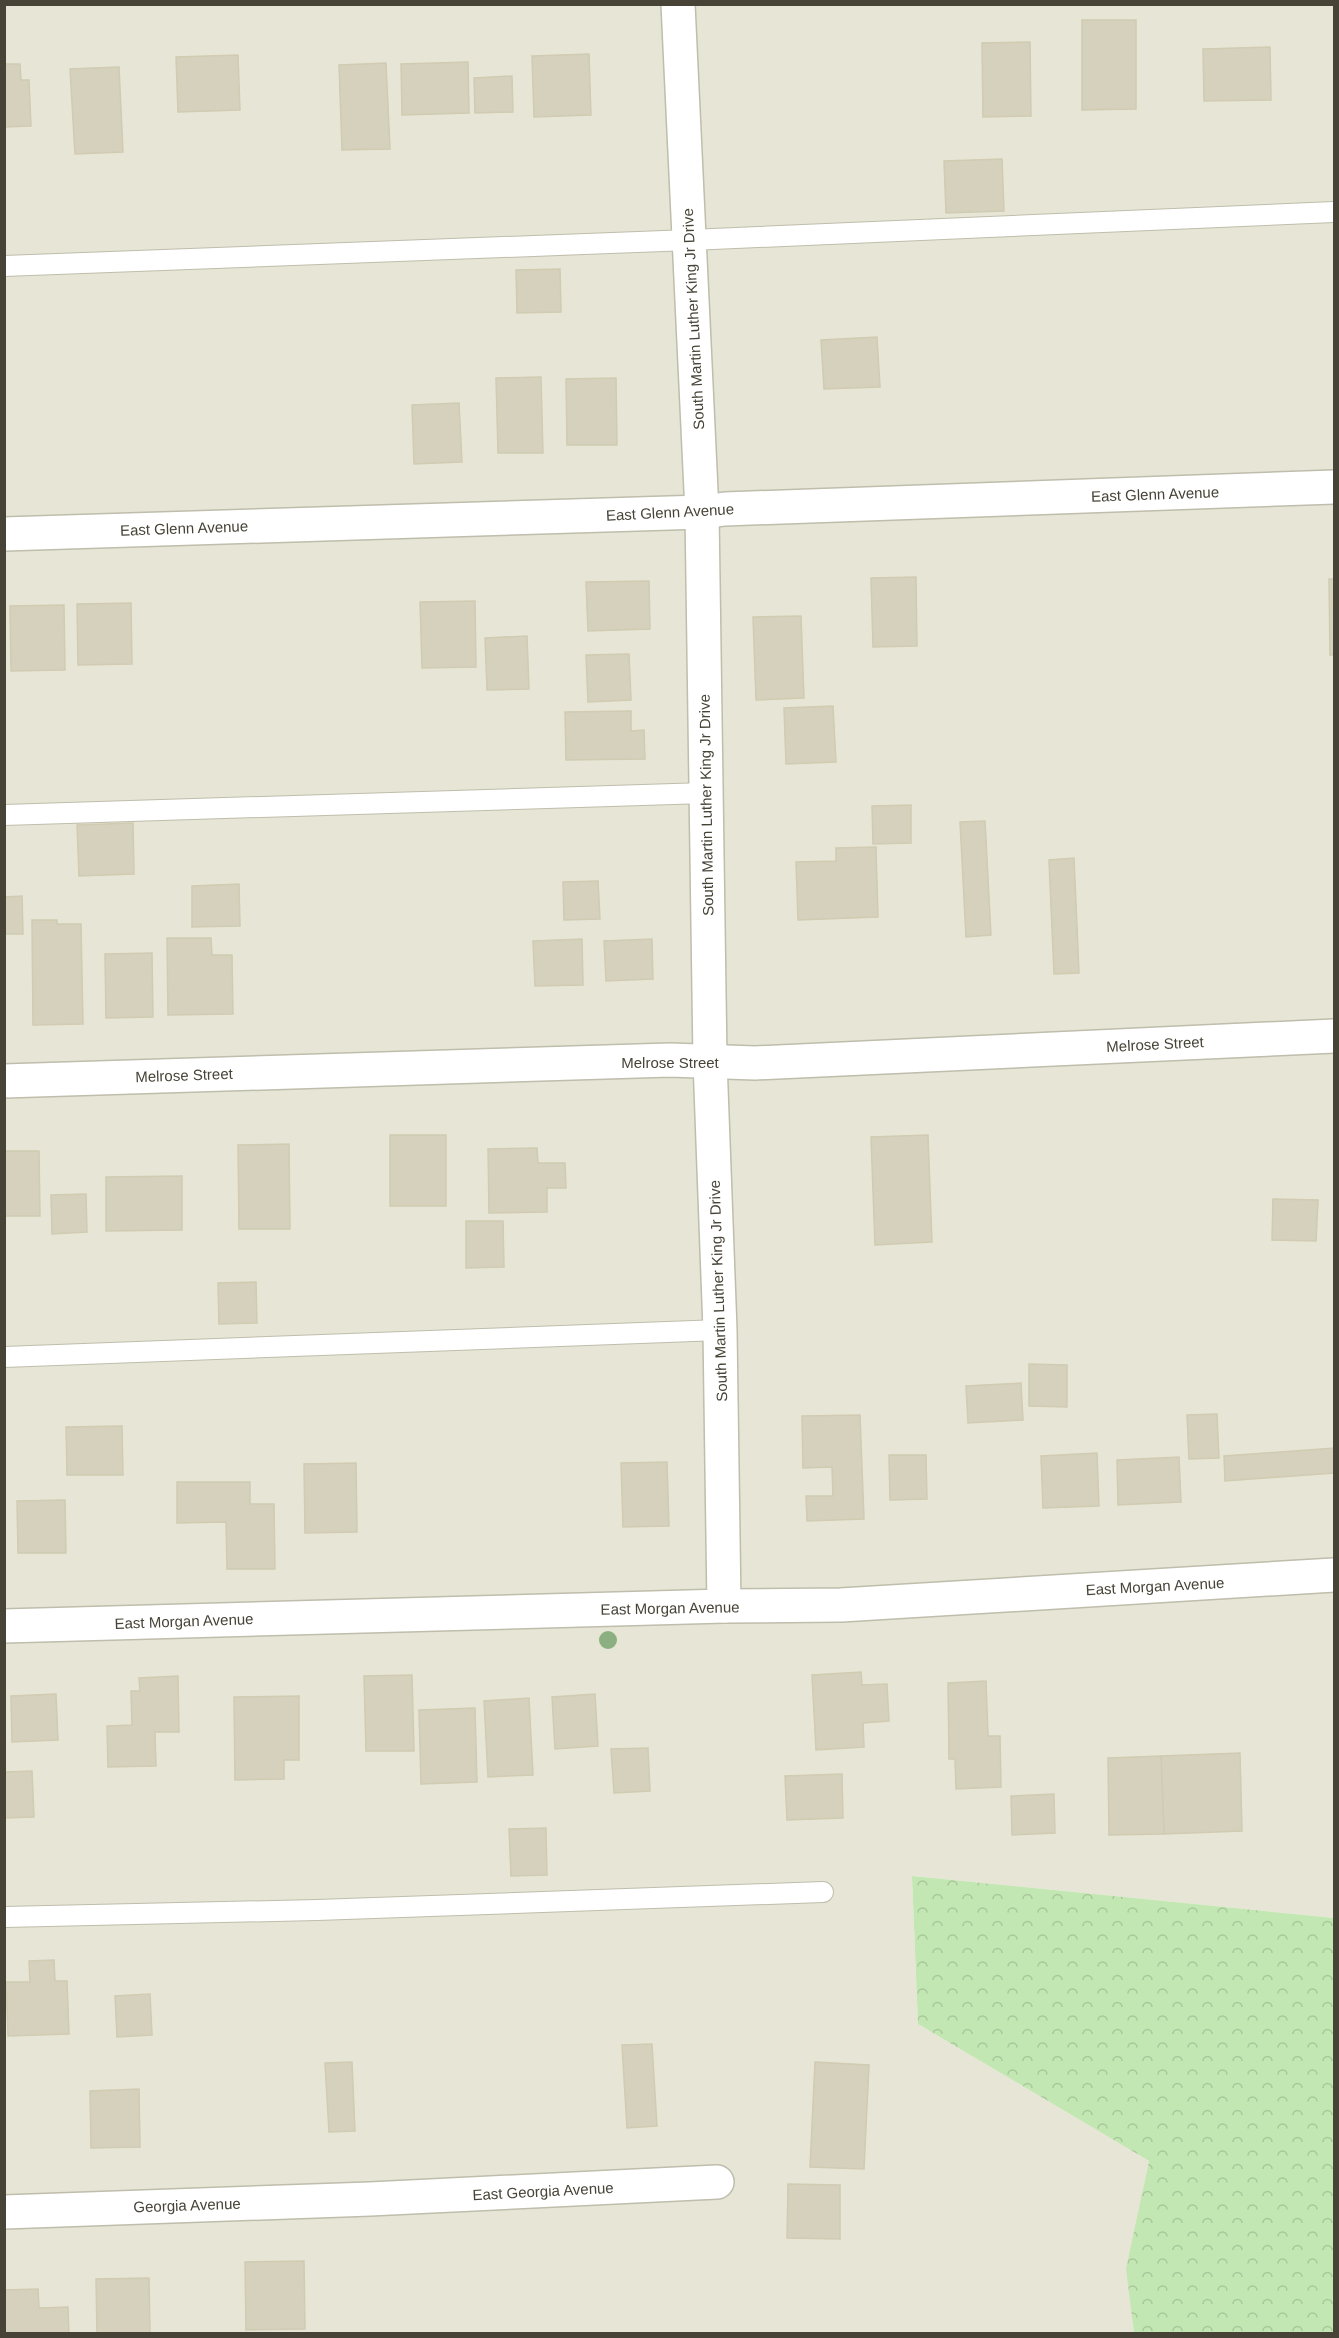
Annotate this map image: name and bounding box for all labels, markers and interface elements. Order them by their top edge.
street label: South Martin Luther King Jr Drive [679,208,707,430]
street label: East Glenn Avenue [1091,483,1219,505]
street label: East Glenn Avenue [606,500,734,524]
street label: East Glenn Avenue [120,517,248,539]
street label: South Martin Luther King Jr Drive [696,694,716,916]
street label: Melrose Street [1106,1033,1205,1055]
street label: Melrose Street [621,1054,720,1071]
street label: Melrose Street [135,1065,234,1085]
street label: South Martin Luther King Jr Drive [706,1180,730,1402]
street label: East Morgan Avenue [1085,1574,1225,1598]
street label: East Morgan Avenue [600,1598,740,1618]
street label: East Morgan Avenue [114,1610,254,1632]
street label: East Georgia Avenue [472,2179,614,2203]
street label: Georgia Avenue [133,2195,241,2215]

